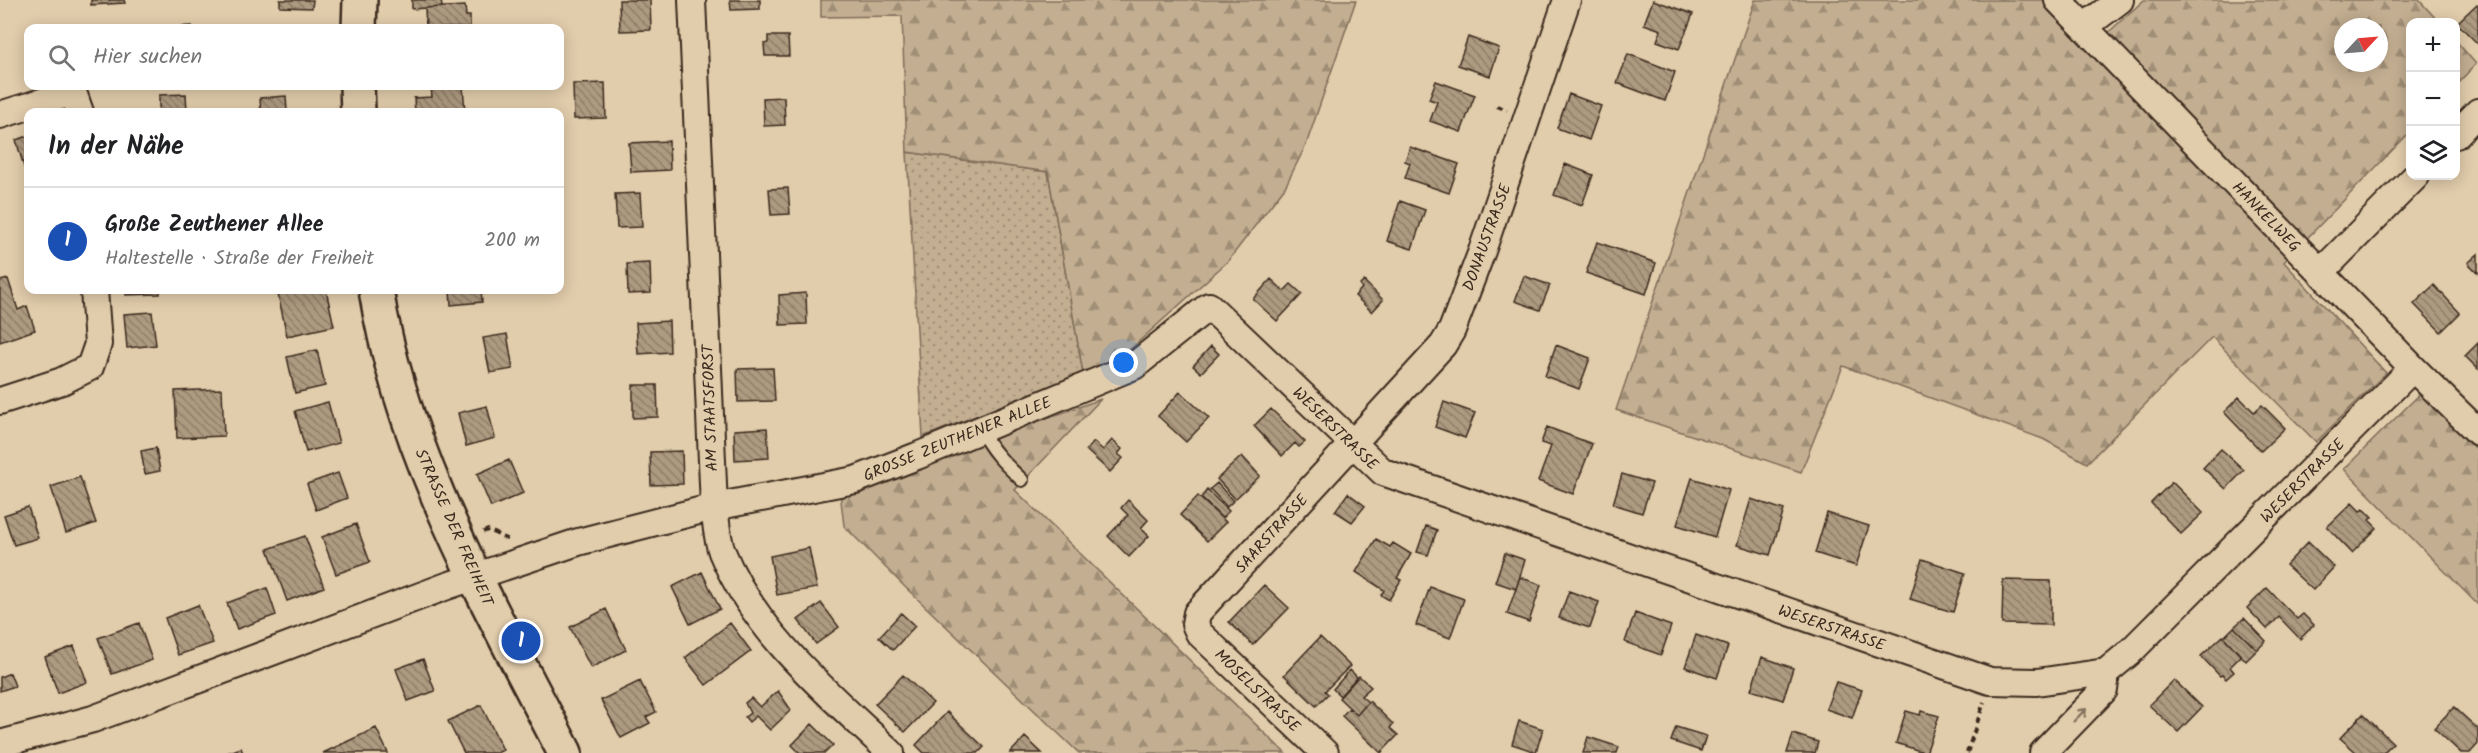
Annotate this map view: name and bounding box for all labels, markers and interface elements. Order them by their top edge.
north arrow [2334,18,2388,72]
map controls [2406,18,2460,180]
button: + [2406,18,2460,72]
search box [24,24,564,90]
text: Hier suchen [93,40,202,75]
icon: search [45,41,78,74]
button: − [2406,72,2460,126]
text: In der Nähe [48,126,184,168]
button: layers [2406,126,2460,180]
street label: HANKELWEG [2226,176,2306,258]
street label: DONAUSTRASSE [1456,180,1519,295]
text: Große Zeuthener Allee [105,208,324,243]
text: 1 [64,225,71,257]
text: 200 m [484,225,540,257]
text: Haltestelle · Straße der Freiheit [105,243,374,275]
street label: AM STAATSFORST [696,343,725,472]
your location [1109,348,1138,377]
street label: WESERSTRASSE [1286,381,1384,477]
street label: GROSSE ZEUTHENER ALLEE [860,390,1056,489]
street label: WESERSTRASSE [2255,432,2352,529]
street label: STRASSE DER FREIHEIT [408,445,500,612]
street label: SAARSTRASSE [1229,488,1315,579]
street label: WESERSTRASSE [1775,598,1889,659]
pin: 1 [502,618,540,664]
street label: MOSELSTRASSE [1208,643,1306,739]
one-way arrow [2073,708,2088,723]

